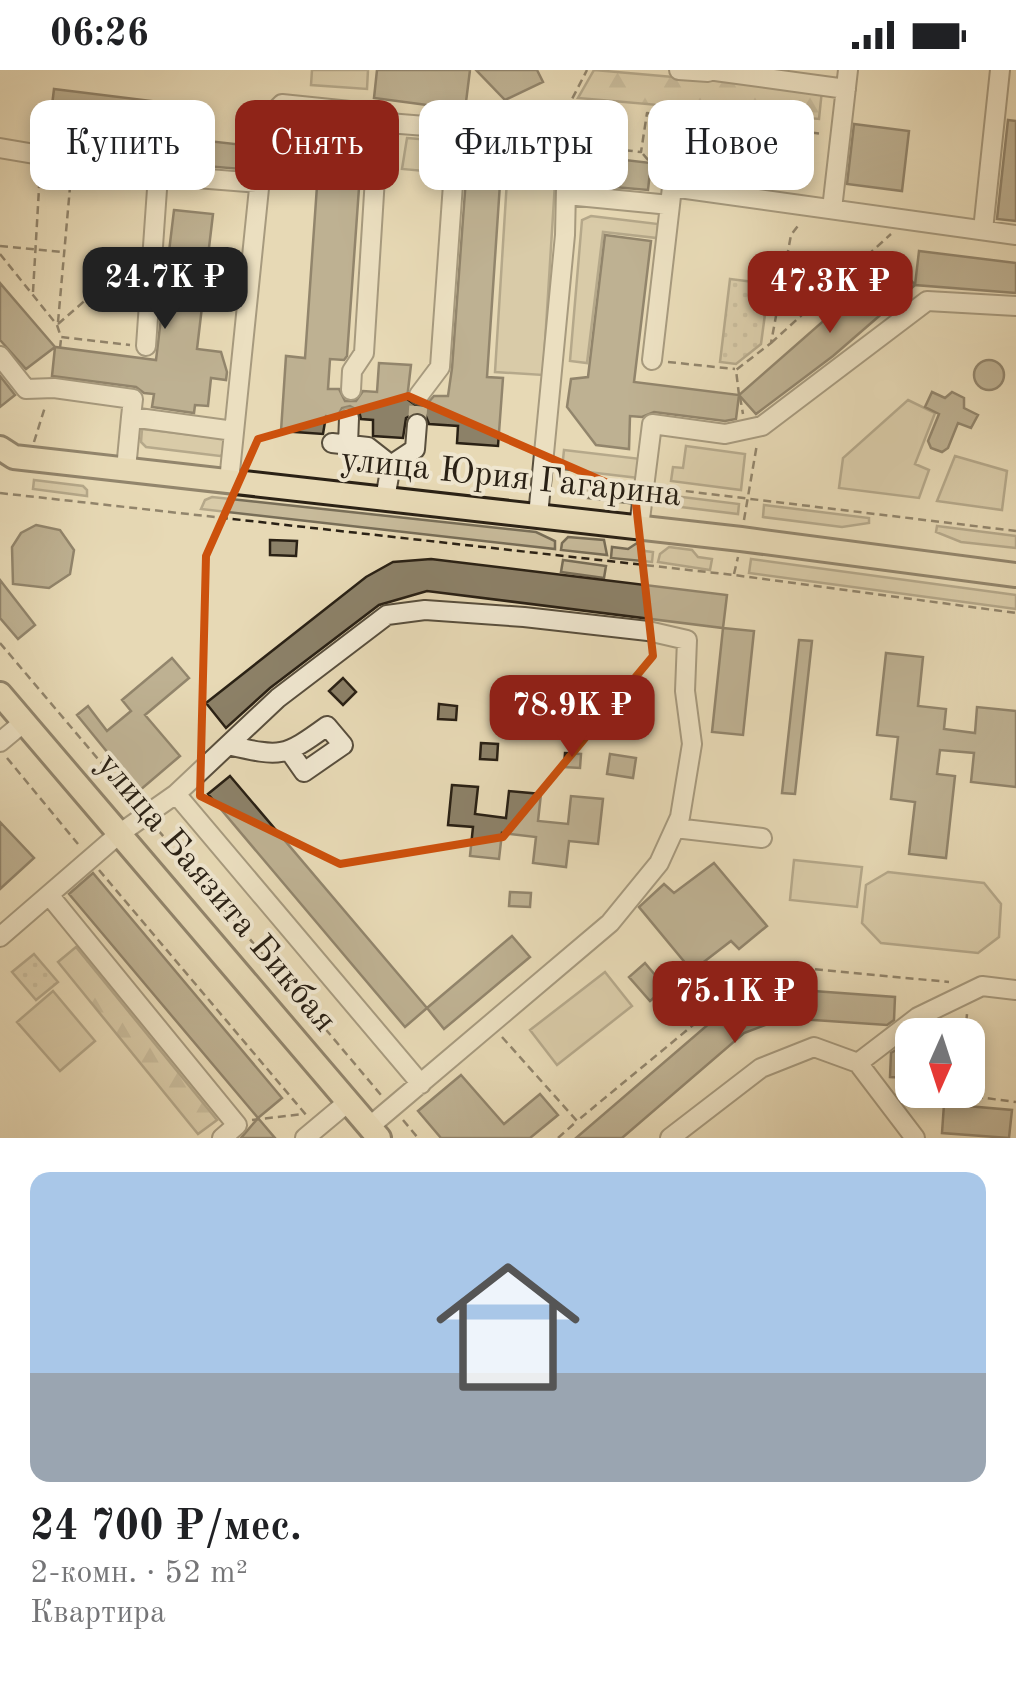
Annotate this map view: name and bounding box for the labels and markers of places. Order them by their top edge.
pin: 24.7K ₽ [73,247,257,332]
pin: 47.3K ₽ [738,251,922,336]
pin: 78.9K ₽ [480,675,664,760]
pin: 75.1K ₽ [643,961,827,1046]

